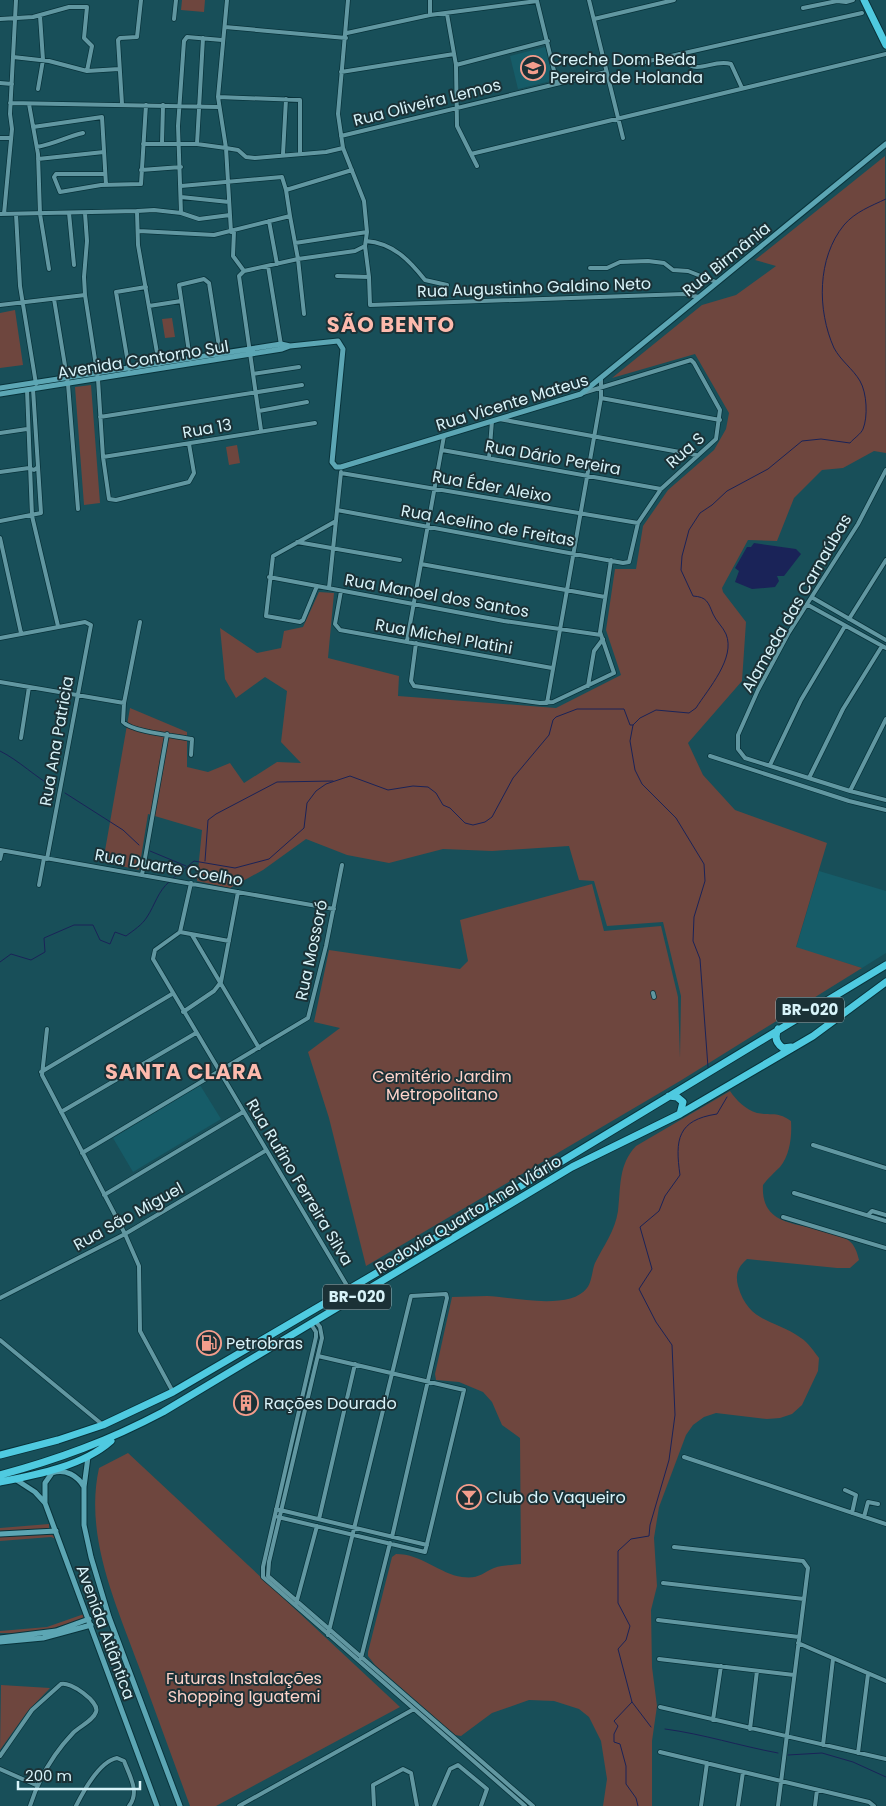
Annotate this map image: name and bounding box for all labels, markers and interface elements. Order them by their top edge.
place label: Creche Dom Beda Pereira de Holanda [550,48,703,89]
school or university icon: Creche Dom Beda Pereira de Holanda [520,55,546,81]
street label: Rua Oliveira Lemos [351,73,503,132]
street label: Rua Birmânia [677,217,775,302]
street label: Rua Augustinho Galdino Neto [417,272,651,303]
district label: SÃO BENTO [327,310,455,339]
street label: Avenida Contorno Sul [56,335,230,384]
street label: Rua Vicente Mateus [433,368,591,437]
street label: Rua 13 [181,413,234,444]
street label: Rua S [661,427,710,474]
street label: Rua Dário Pereira [483,434,623,481]
street label: Rua Éder Aleixo [430,465,553,508]
street label: Rua Acelino de Freitas [399,499,577,552]
street label: Alameda das Carnaúbas [736,510,857,697]
street label: Rua Manoel dos Santos [343,568,531,623]
street label: Rua Michel Platini [374,613,514,660]
street label: Rua Ana Patricia [34,674,79,808]
street label: Rua Duarte Coelho [93,843,245,892]
street label: Rua Mossoró [290,898,333,1002]
road number: BR-020 [776,998,844,1022]
district label: SANTA CLARA [105,1057,263,1086]
park label: Cemitério Jardim Metropolitano [372,1065,512,1106]
street label: Rua Rufino Ferreira Silva [241,1095,359,1270]
street label: Rodovia Quarto Anel Viário [371,1149,566,1279]
street label: Rua São Miguel [69,1177,187,1256]
road number: BR-020 [323,1284,391,1310]
fuel station icon: Petrobras [196,1330,222,1356]
place label: Petrobras [226,1332,303,1355]
building icon: Rações Dourado [233,1390,259,1416]
place label: Rações Dourado [264,1392,397,1415]
bar icon: Club do Vaqueiro [456,1484,482,1510]
place label: Club do Vaqueiro [486,1486,626,1509]
street label: Avenida Atlântica [70,1562,141,1703]
park label: Futuras Instalações Shopping Iguatemi [166,1667,322,1708]
scale bar [18,1758,140,1790]
text: 200 m [25,1765,72,1786]

